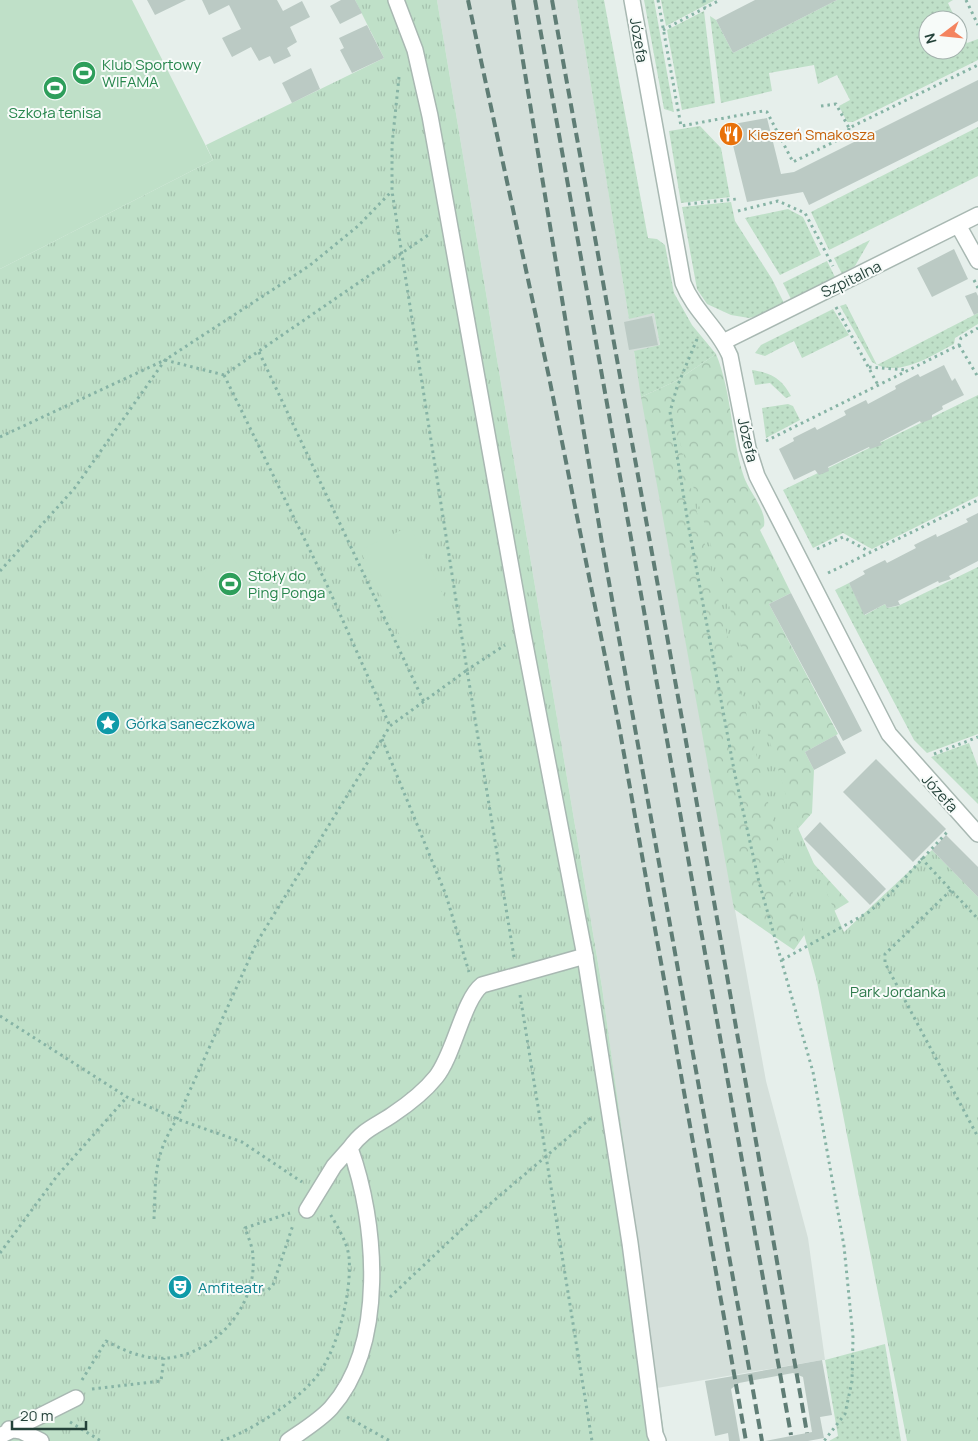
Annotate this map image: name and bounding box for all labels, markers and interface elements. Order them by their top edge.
north arrow [918,10,968,60]
street label: Józefa [625,16,653,64]
text: N [920,31,941,46]
place label: Klub Sportowy WIFAMA [102,54,201,92]
sports icon: Klub Sportowy WIFAMA [71,60,97,86]
sports icon: Szkoła tenisa [42,75,68,101]
place label: Szkoła tenisa [9,102,101,123]
restaurant icon: Kieszeń Smakosza [718,121,744,147]
place label: Kieszeń Smakosza [748,124,875,145]
street label: Szpitalna [817,255,885,303]
street label: Józefa [733,416,763,464]
place label: Stoły do Ping Ponga [248,565,325,603]
sports icon: Stoły do Ping Ponga [217,571,243,597]
place icon: Górka saneczkowa [95,710,121,736]
place label: Górka saneczkowa [126,713,255,734]
street label: Józefa [917,769,963,817]
park label: Park Jordanka [850,981,946,1002]
theatre icon: Amfiteatr [167,1274,193,1300]
place label: Amfiteatr [198,1277,264,1298]
scale bar [12,1398,86,1430]
text: 20 m [20,1405,53,1426]

